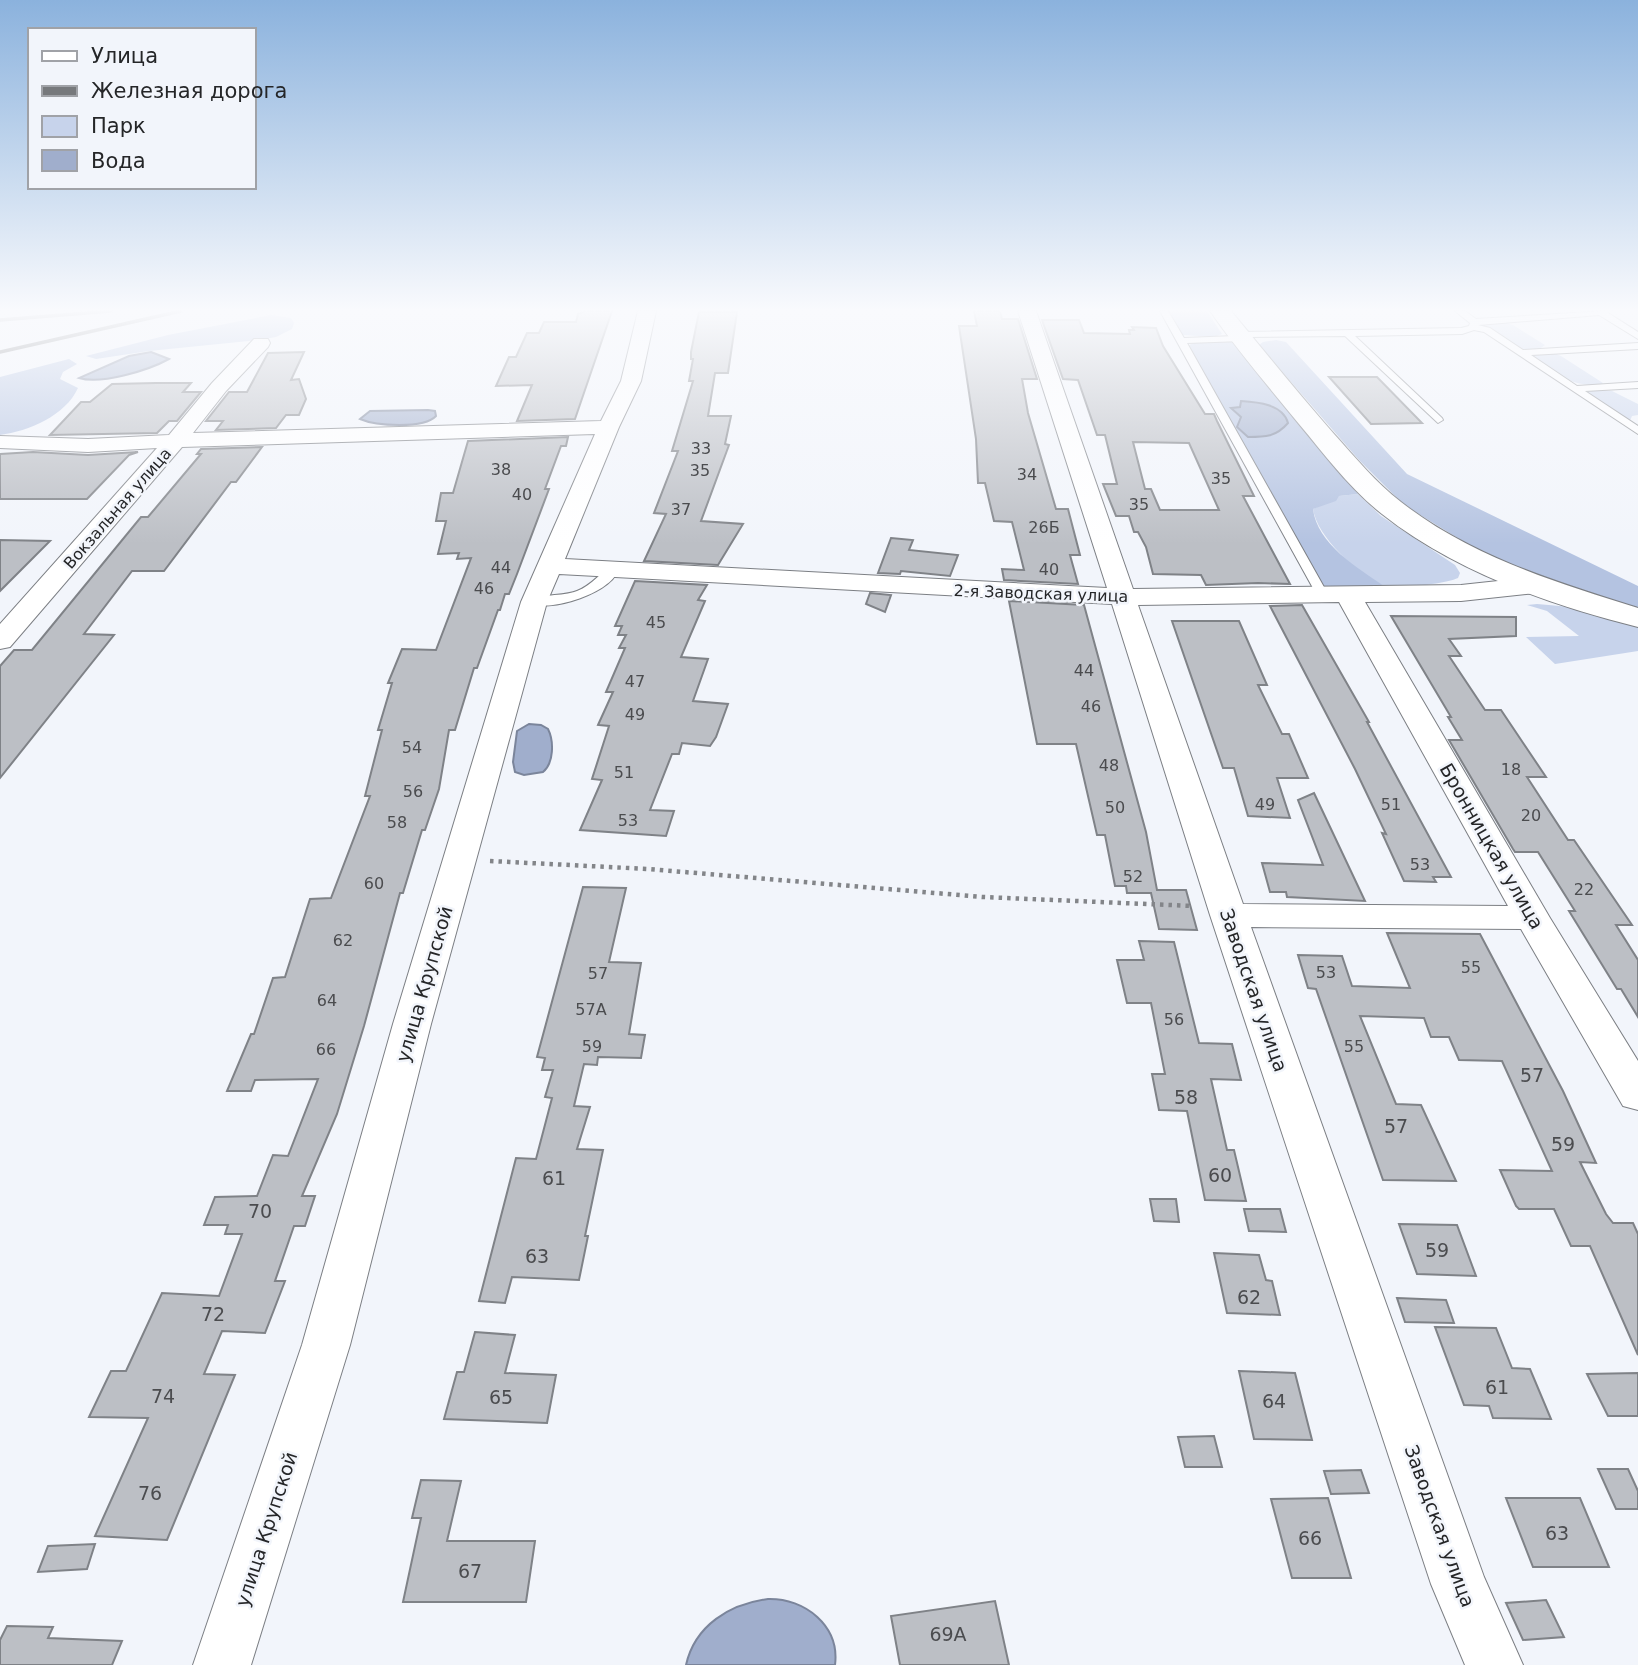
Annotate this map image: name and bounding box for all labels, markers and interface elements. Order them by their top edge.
legend [28,28,256,189]
text: Улица [91,44,158,68]
text: Железная дорога [91,79,287,103]
text: Парк [91,114,146,138]
text: Вода [91,149,146,173]
house number: 33 [691,439,711,458]
street label: Вокзальная улица [60,444,175,573]
house number: 38 [491,460,511,479]
house number: 35 [690,461,710,480]
house number: 34 [1017,465,1037,484]
house number: 35 [1211,469,1231,488]
house number: 40 [512,485,532,504]
house number: 35 [1129,495,1149,514]
house number: 37 [671,500,691,519]
house number: 26Б [1028,518,1060,537]
house number: 44 [491,558,511,577]
house number: 40 [1039,560,1059,579]
house number: 46 [474,579,494,598]
street label: 2-я Заводская улица [953,581,1129,606]
house number: 45 [646,613,666,632]
house number: 44 [1074,661,1094,680]
house number: 47 [625,672,645,691]
house number: 46 [1081,697,1101,716]
house number: 49 [625,705,645,724]
house number: 54 [402,738,422,757]
house number: 48 [1099,756,1119,775]
street label: Бронницкая улица [1436,759,1548,933]
house number: 18 [1501,760,1521,779]
house number: 51 [614,763,634,782]
house number: 56 [403,782,423,801]
house number: 49 [1255,795,1275,814]
house number: 51 [1381,795,1401,814]
house number: 50 [1105,798,1125,817]
house number: 20 [1521,806,1541,825]
house number: 53 [618,811,638,830]
house number: 58 [387,813,407,832]
house number: 53 [1410,855,1430,874]
house number: 52 [1123,867,1143,886]
house number: 60 [364,874,384,893]
house number: 22 [1574,880,1594,899]
street label: улица Крупской [391,903,457,1065]
street label: Заводская улица [1216,906,1292,1074]
house number: 62 [333,931,353,950]
house number: 55 [1461,958,1481,977]
house number: 53 [1316,963,1336,982]
house number: 57 [588,964,608,983]
house number: 64 [317,991,337,1010]
house number: 57А [575,1000,607,1019]
house number: 56 [1164,1010,1184,1029]
house number: 59 [582,1037,602,1056]
house number: 55 [1344,1037,1364,1056]
house number: 66 [316,1040,336,1059]
house number: 57 [1520,1064,1544,1086]
house number: 58 [1174,1086,1198,1108]
house number: 57 [1384,1115,1408,1137]
house number: 59 [1551,1133,1575,1155]
house number: 60 [1208,1164,1232,1186]
house number: 61 [542,1167,566,1189]
house number: 70 [248,1200,272,1222]
house number: 59 [1425,1239,1449,1261]
house number: 63 [525,1245,549,1267]
house number: 62 [1237,1286,1261,1308]
house number: 72 [201,1303,225,1325]
house number: 61 [1485,1376,1509,1398]
house number: 74 [151,1385,175,1407]
house number: 65 [489,1386,513,1408]
house number: 64 [1262,1390,1286,1412]
street label: Заводская улица [1400,1442,1480,1610]
street label: улица Крупской [231,1449,301,1609]
house number: 76 [138,1482,162,1504]
house number: 63 [1545,1522,1569,1544]
house number: 66 [1298,1527,1322,1549]
house number: 67 [458,1560,482,1582]
house number: 69А [929,1623,967,1645]

